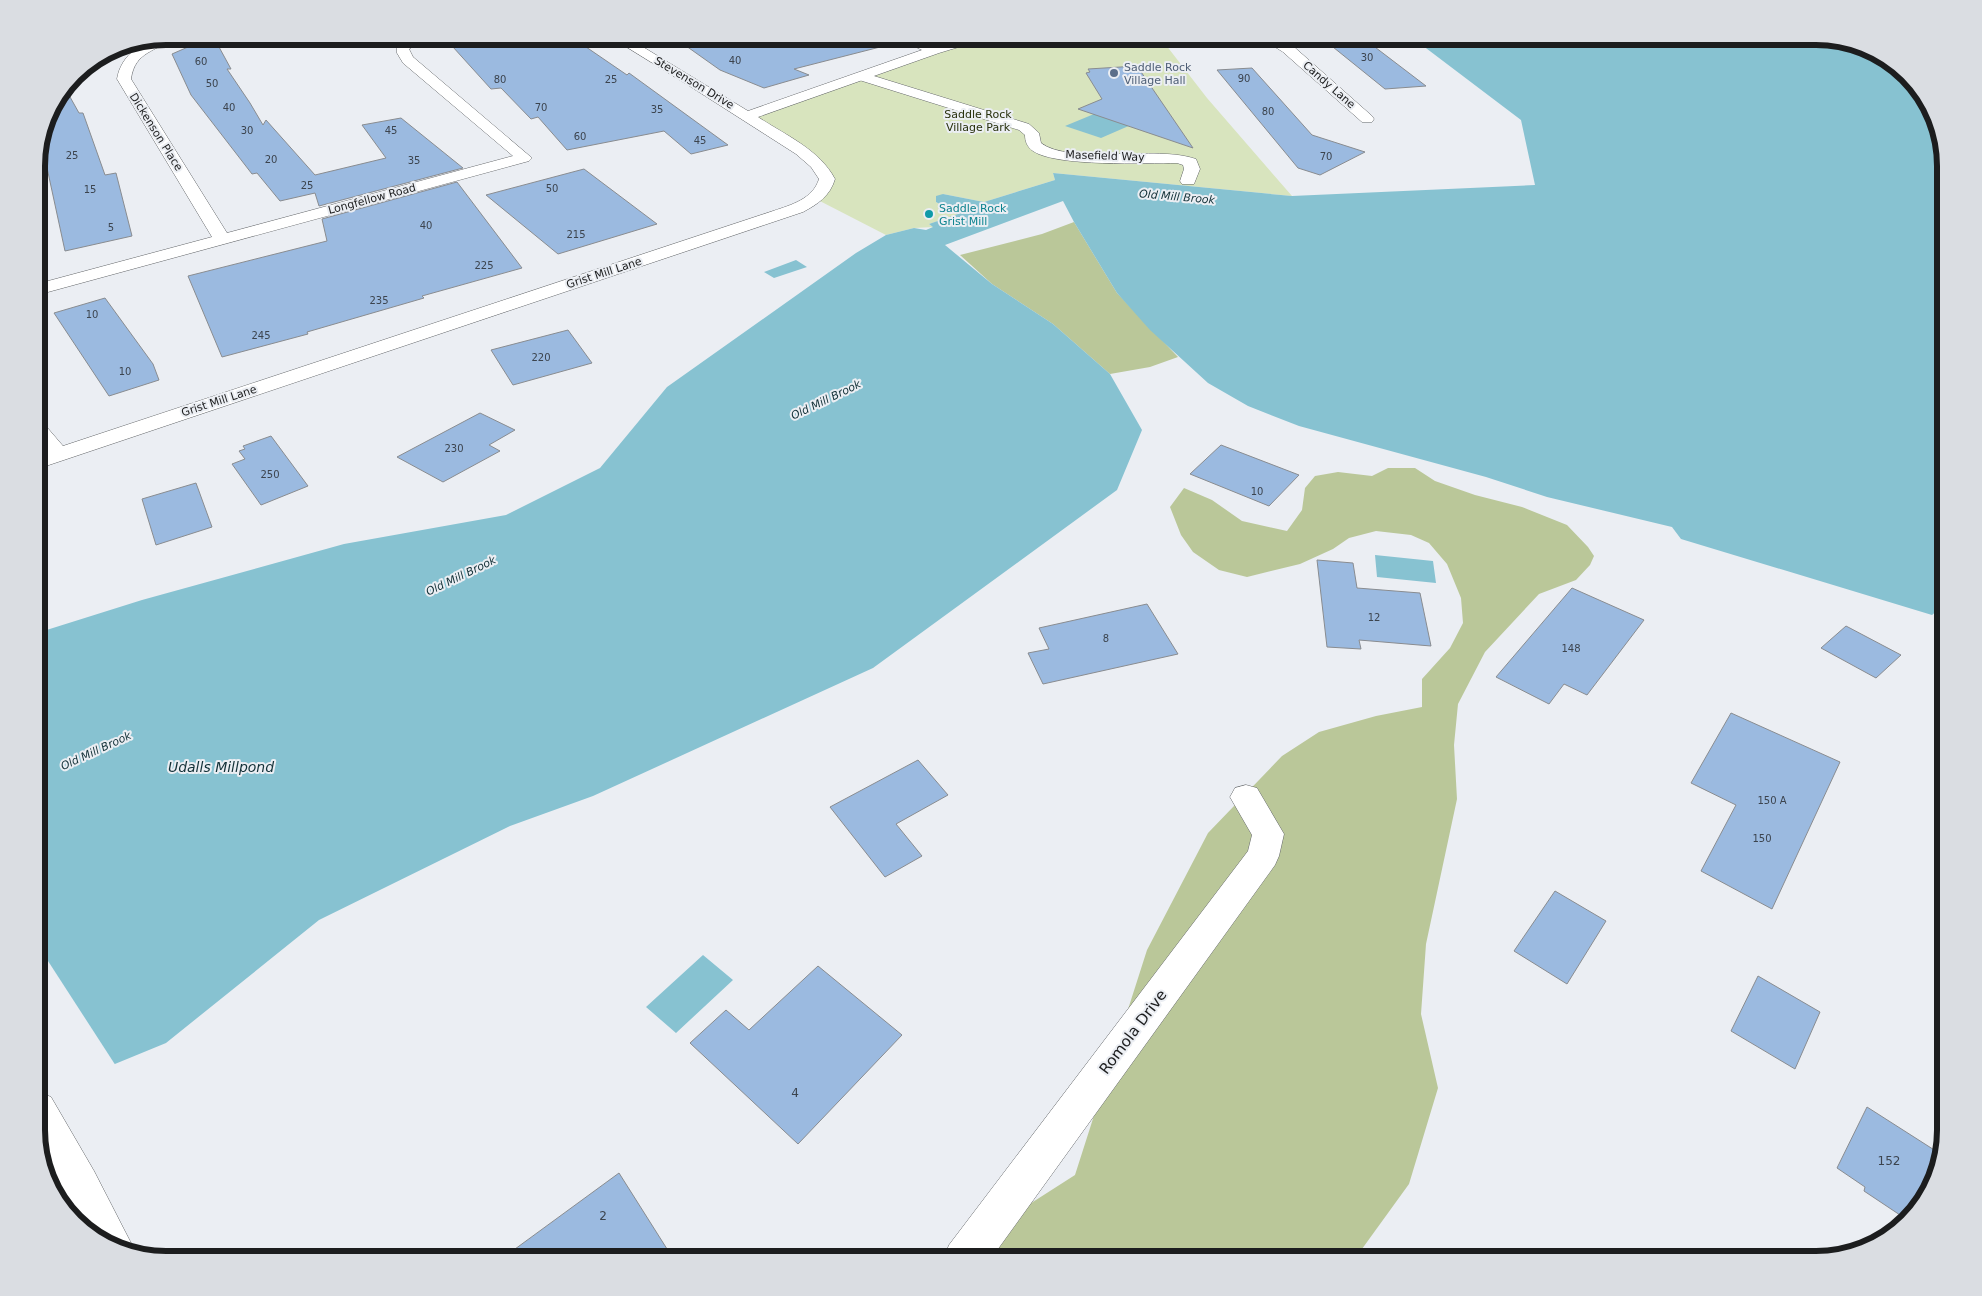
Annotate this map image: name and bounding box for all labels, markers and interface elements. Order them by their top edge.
house number: 30 [1361,52,1373,63]
street label: Stevenson Drive [652,54,736,112]
house number: 40 [729,55,741,66]
house number: 60 [195,56,207,67]
street label: Candy Lane [1300,59,1358,111]
place label: Saddle Rock Village Hall [1124,61,1192,87]
marker: Saddle Rock Village Hall [1108,67,1120,79]
house number: 90 [1238,73,1250,84]
house number: 80 [494,74,506,85]
house number: 25 [605,74,617,85]
house number: 50 [206,78,218,89]
street label: Dickenson Place [127,91,185,174]
house number: 40 [223,102,235,113]
house number: 70 [535,102,547,113]
house number: 35 [651,104,663,115]
house number: 80 [1262,106,1274,117]
park label: Saddle Rock Village Park [944,108,1012,134]
house number: 30 [241,125,253,136]
house number: 45 [385,125,397,136]
house number: 60 [574,131,586,142]
house number: 45 [694,135,706,146]
street label: Masefield Way [1065,148,1145,164]
house number: 25 [66,150,78,161]
house number: 70 [1320,151,1332,162]
house number: 20 [265,154,277,165]
house number: 35 [408,155,420,166]
house number: 25 [301,180,313,191]
street label: Longfellow Road [327,181,417,217]
house number: 50 [546,183,558,194]
house number: 15 [84,184,96,195]
water label: Old Mill Brook [1138,187,1216,207]
place label: Saddle Rock Grist Mill [939,202,1007,228]
marker: Saddle Rock Grist Mill [923,208,935,220]
house number: 40 [420,220,432,231]
house number: 5 [108,222,114,233]
house number: 215 [566,229,586,240]
street label: Grist Mill Lane [565,255,644,291]
house number: 225 [474,260,494,271]
house number: 235 [369,295,389,306]
house number: 10 [86,309,98,320]
house number: 245 [251,330,271,341]
house number: 220 [531,352,551,363]
house number: 10 [119,366,131,377]
water label: Old Mill Brook [789,377,864,423]
street label: Grist Mill Lane [180,383,259,419]
house number: 230 [444,443,464,454]
house number: 250 [260,469,280,480]
house number: 10 [1251,486,1263,497]
water label: Old Mill Brook [424,553,499,599]
house number: 12 [1368,612,1380,623]
house number: 8 [1103,633,1109,644]
house number: 148 [1561,643,1581,654]
water label: Old Mill Brook [59,729,134,773]
water label: Udalls Millpond [168,759,274,775]
house number: 150 A [1757,795,1787,806]
house number: 150 [1752,833,1772,844]
street label: Romola Drive [1095,986,1171,1078]
house number: 4 [791,1086,799,1100]
house number: 152 [1878,1154,1900,1168]
house number: 2 [599,1209,607,1223]

